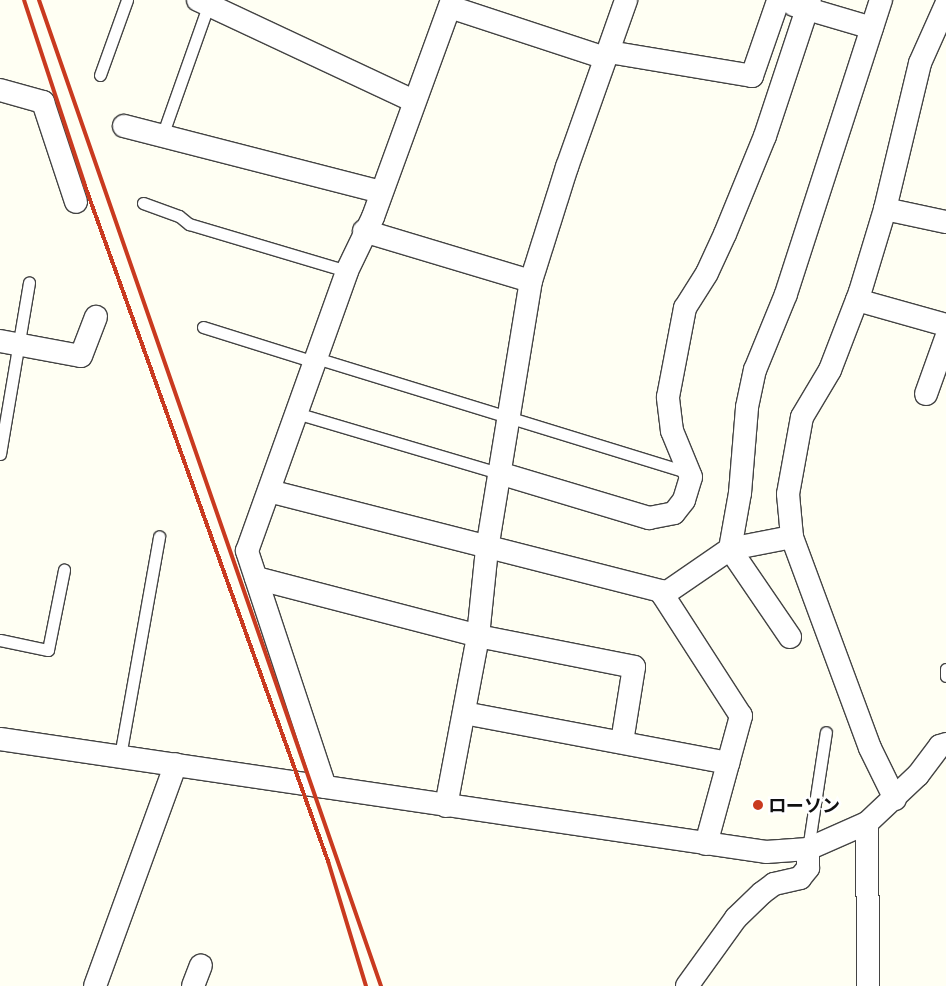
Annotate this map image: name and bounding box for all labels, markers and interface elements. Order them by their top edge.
place label: ローソン [768,794,840,816]
marker: ローソン [752,799,764,811]

